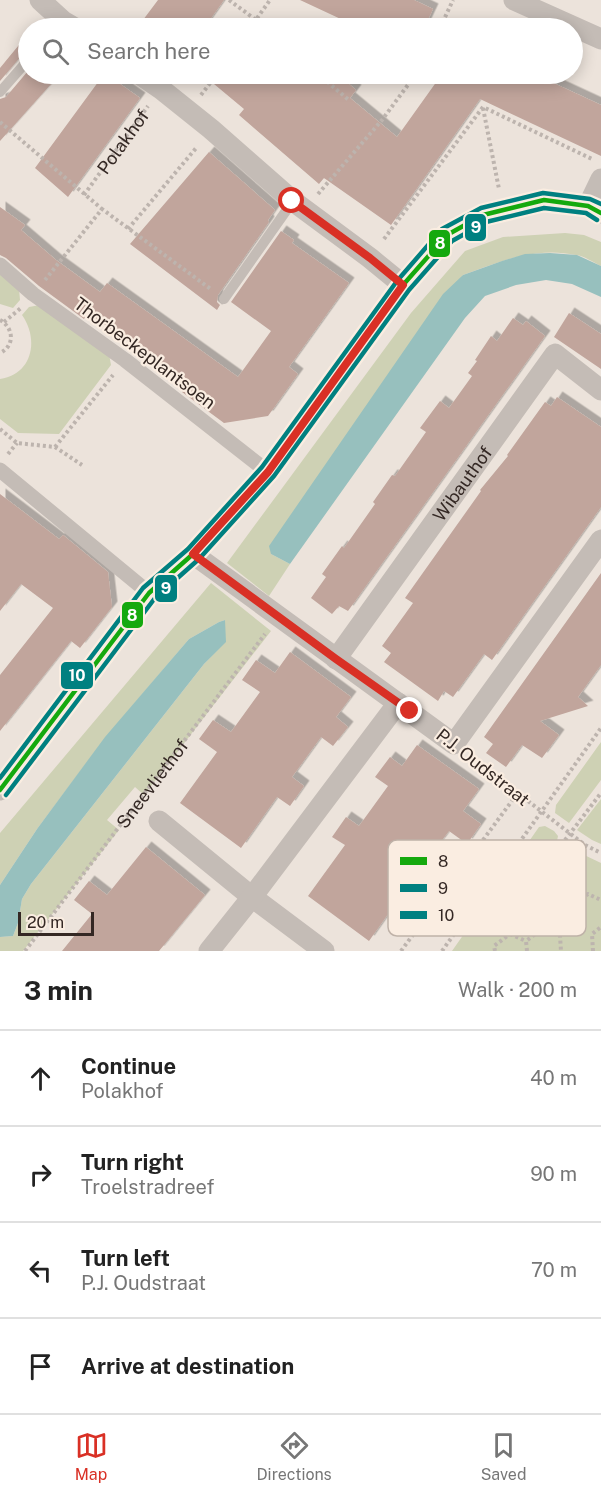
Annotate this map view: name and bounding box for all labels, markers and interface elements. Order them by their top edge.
search box [18,18,583,84]
icon: search [39,35,72,68]
text: Search here [87,38,211,64]
street label: Polakhof [92,105,153,178]
route start [278,187,304,213]
line badge: 9 [464,213,487,242]
text: 9 [471,218,481,237]
line badge: 8 [428,229,451,258]
text: 8 [435,234,446,253]
street label: Thorbeckeplantsoen [70,293,220,413]
street label: Wibauthof [428,442,496,525]
line badge: 9 [154,574,178,603]
text: 9 [161,579,171,598]
line badge: 8 [121,601,144,629]
text: 8 [127,606,138,625]
line badge: 10 [60,661,94,690]
text: 10 [68,666,86,685]
route end [396,697,422,723]
street label: P.J. Oudstraat [432,724,534,810]
street label: Sneevliethof [111,735,192,832]
legend [388,840,586,936]
text: 8 [438,852,448,871]
text: 9 [438,879,448,898]
text: 10 [438,906,455,925]
scale bar [18,909,94,936]
text: 20 m [27,913,64,932]
text: 3 min [24,975,93,1006]
text: Walk · 200 m [458,978,577,1002]
text: Continue [81,1053,176,1079]
icon: ahead [24,1062,57,1095]
text: 40 m [530,1066,577,1090]
text: Polakhof [81,1079,163,1103]
text: Turn right [81,1149,184,1175]
icon: right [24,1158,57,1191]
text: 90 m [530,1162,577,1186]
text: Troelstradreef [81,1175,214,1199]
text: Turn left [81,1245,170,1271]
icon: left [24,1254,57,1287]
text: 70 m [531,1258,577,1282]
text: P.J. Oudstraat [81,1271,206,1295]
icon: arrive [24,1350,57,1383]
text: Arrive at destination [81,1353,294,1379]
tab: Map [75,1429,108,1484]
tab: Directions [257,1429,332,1484]
tab: Saved [481,1429,526,1484]

